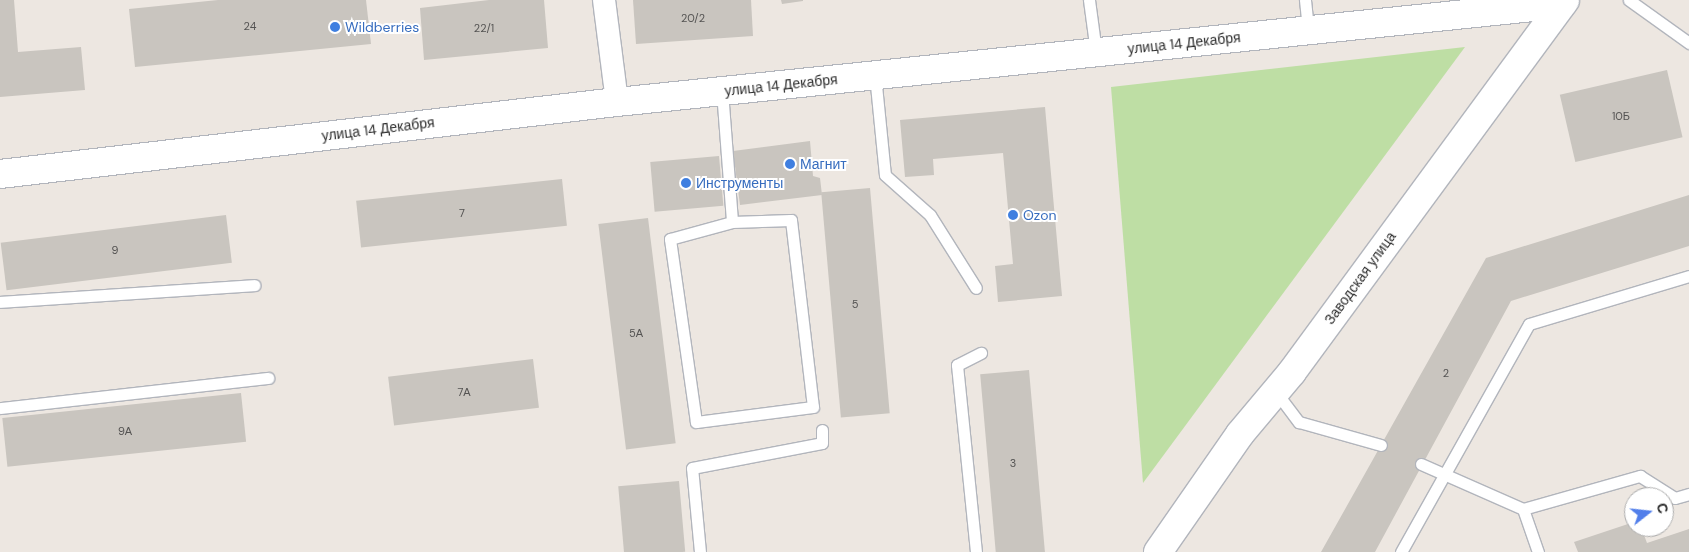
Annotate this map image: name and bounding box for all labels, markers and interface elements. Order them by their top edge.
house number: 20/2 [681,11,705,25]
house number: 24 [244,19,256,33]
place label: Wildberries [345,19,419,35]
marker: Wildberries [329,21,341,33]
house number: 22/1 [474,21,494,35]
street label: улица 14 Декабря [1127,29,1241,57]
street label: улица 14 Декабря [724,71,838,99]
house number: 10Б [1612,109,1630,123]
street label: улица 14 Декабря [321,114,435,144]
place label: Магнит [800,156,847,172]
marker: Магнит [784,158,796,170]
place label: Инструменты [696,175,783,191]
marker: Инструменты [680,177,692,189]
house number: 7 [459,206,465,220]
place label: Ozon [1023,207,1057,223]
marker: Ozon [1007,209,1019,221]
street label: Заводская улица [1321,228,1399,328]
house number: 9 [112,243,118,257]
house number: 5 [852,297,858,311]
house number: 5А [629,326,643,340]
house number: 2 [1443,366,1449,380]
house number: 7А [457,385,471,399]
house number: 9А [118,424,132,438]
house number: 3 [1010,456,1016,470]
north arrow [1624,487,1674,537]
text: С [1652,501,1673,515]

